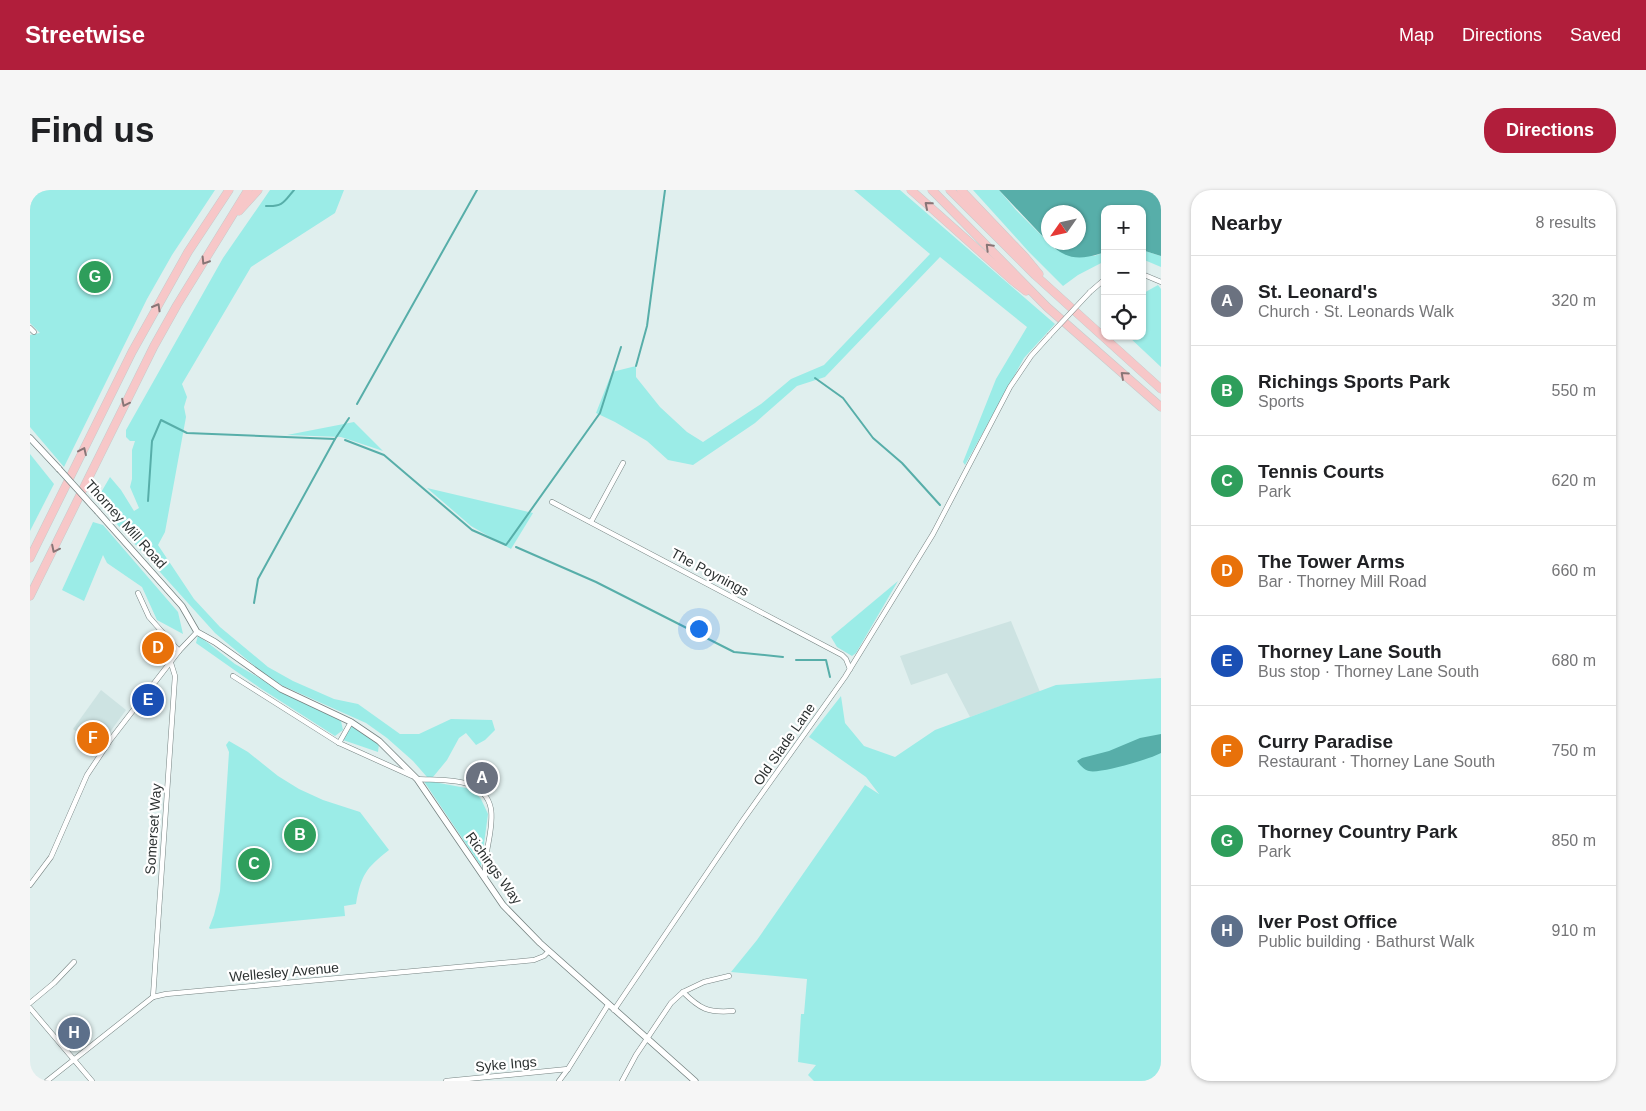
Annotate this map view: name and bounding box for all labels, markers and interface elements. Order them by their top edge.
text: Streetwise [25,21,145,48]
text: Map [1399,25,1434,45]
text: Directions [1462,25,1542,45]
text: Saved [1570,25,1621,45]
button: Directions [1484,108,1616,153]
text: Find us [30,110,154,149]
one-way arrow [925,202,934,211]
north arrow [1041,205,1086,250]
map controls [1101,205,1146,340]
button: + [1101,205,1146,250]
text: Nearby [1211,211,1282,234]
text: 8 results [1536,214,1596,231]
one-way arrow [985,244,994,253]
button: − [1101,250,1146,295]
one-way arrow [201,256,211,265]
pin: G [79,258,111,296]
text: St. Leonard's [1258,281,1378,302]
text: A [1221,292,1233,309]
text: 320 m [1552,292,1596,309]
button: locate [1101,295,1146,340]
one-way arrow [151,303,161,312]
text: Church · St. Leonards Walk [1258,303,1454,320]
text: Richings Sports Park [1258,371,1450,392]
one-way arrow [1121,372,1130,381]
text: B [1221,382,1233,399]
text: 550 m [1552,382,1596,399]
text: Sports [1258,393,1304,410]
one-way arrow [121,398,131,407]
one-way arrow [77,448,87,457]
text: Tennis Courts [1258,461,1384,482]
text: C [1221,472,1233,489]
text: 620 m [1552,472,1596,489]
street label: Thorney Mill Road [82,476,170,572]
text: Park [1258,483,1291,500]
one-way arrow [51,544,61,553]
street label: The Poynings [668,545,752,599]
text: The Tower Arms [1258,551,1405,572]
text: D [1221,562,1233,579]
text: 660 m [1552,562,1596,579]
text: Bar · Thorney Mill Road [1258,573,1427,590]
your location [686,616,712,642]
pin: D [142,629,174,667]
text: Thorney Lane South [1258,641,1442,662]
text: E [1222,652,1232,669]
text: 680 m [1552,652,1596,669]
text: Bus stop · Thorney Lane South [1258,663,1479,680]
pin: E [132,681,164,719]
street label: Old Slade Lane [750,700,818,788]
pin: F [77,719,109,757]
text: Curry Paradise [1258,731,1393,752]
text: F [1222,742,1232,759]
text: 750 m [1552,742,1596,759]
text: Restaurant · Thorney Lane South [1258,753,1495,770]
pin: A [466,759,498,797]
street label: Somerset Way [142,783,164,875]
pin: B [284,816,316,854]
text: Thorney Country Park [1258,821,1458,842]
street label: Richings Way [463,829,525,907]
text: G [1221,832,1233,849]
text: 850 m [1552,832,1596,849]
text: Park [1258,843,1291,860]
pin: C [238,845,270,883]
text: Iver Post Office [1258,911,1397,932]
text: H [1221,922,1233,939]
text: 910 m [1552,922,1596,939]
text: Public building · Bathurst Walk [1258,933,1474,950]
street label: Wellesley Avenue [229,959,340,985]
pin: H [58,1014,90,1052]
street label: Syke Ings [475,1053,537,1075]

